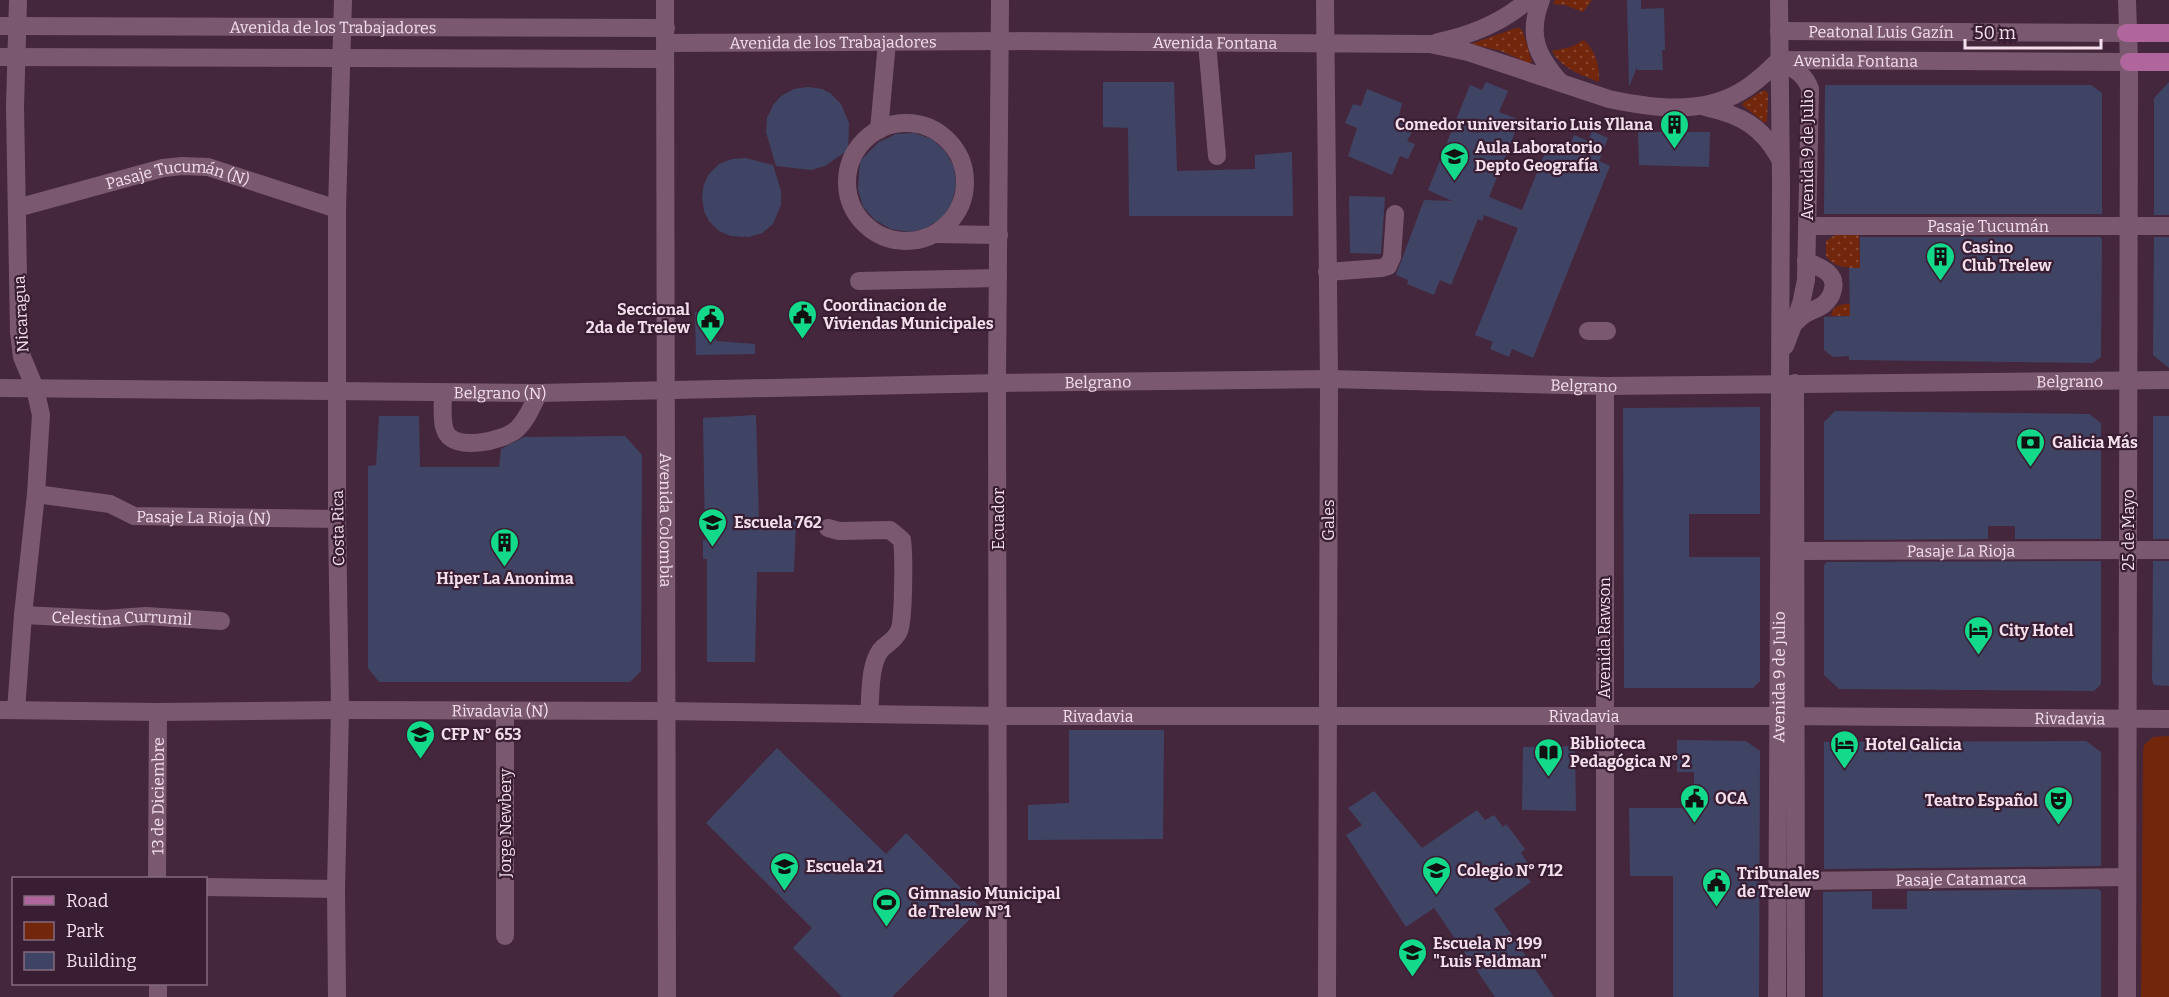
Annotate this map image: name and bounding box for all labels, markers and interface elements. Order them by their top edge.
scale bar [1965,12,2102,50]
street label: Avenida de los Trabajadores [229,17,437,37]
street label: Peatonal Luis Gazín [1808,22,1954,42]
text: 50 m [1974,22,2016,44]
street label: Avenida de los Trabajadores [729,32,937,52]
street label: Avenida Fontana [1153,33,1278,52]
street label: Avenida Fontana [1793,51,1918,70]
street label: Avenida 9 de Julio [1798,89,1817,221]
building icon: Comedor universitario Luis Yllana [1658,108,1690,150]
place label: Comedor universitario Luis Yllana [1395,115,1653,134]
place label: Aula Laboratorio Depto Geografía [1475,138,1602,175]
school or university icon: Aula Laboratorio Depto Geografía [1438,140,1470,182]
street label: Pasaje Tucumán (N) [103,156,252,193]
street label: Pasaje Tucumán [1927,217,2049,236]
place label: Casino Club Trelew [1962,238,2052,275]
building icon: Casino Club Trelew [1925,240,1957,282]
street label: Nicaragua [9,275,33,353]
place label: Coordinacion de Viviendas Municipales [823,296,994,333]
public building icon: Coordinacion de Viviendas Municipales [786,298,818,340]
place label: Seccional 2da de Trelew [586,300,691,337]
public building icon: Seccional 2da de Trelew [695,302,727,344]
street label: Belgrano [2036,371,2103,391]
street label: Belgrano [1064,372,1131,392]
street label: Belgrano [1550,375,1617,396]
street label: Belgrano (N) [454,383,547,403]
bank icon: Galicia Más [2015,426,2047,468]
place label: Galicia Más [2052,433,2138,452]
street label: Avenida Colombia [656,453,676,587]
street label: Ecuador [989,488,1008,550]
street label: 25 de Mayo [2119,489,2138,571]
street label: Costa Rica [328,490,348,566]
street label: Gales [1319,499,1338,541]
school or university icon: Escuela 762 [697,506,729,548]
street label: Pasaje La Rioja (N) [136,507,271,528]
place label: Escuela 762 [734,513,822,532]
building icon: Hiper La Anonima [489,526,521,568]
street label: Pasaje La Rioja [1907,541,2016,560]
place label: Hiper La Anonima [436,569,574,588]
street label: Avenida Rawson [1595,577,1614,699]
street label: Celestina Currumil [51,606,193,629]
street label: Avenida 9 de Julio [1769,611,1788,743]
hotel icon: City Hotel [1962,614,1994,656]
place label: City Hotel [1999,621,2073,640]
street label: Rivadavia (N) [452,701,548,720]
street label: Rivadavia [1062,707,1134,726]
street label: Rivadavia [1548,707,1620,726]
street label: Rivadavia [2034,708,2106,728]
school or university icon: CFP N° 653 [404,718,436,760]
place label: CFP N° 653 [441,725,521,744]
hotel icon: Hotel Galicia [1828,728,1860,770]
place label: Biblioteca Pedagógica N° 2 [1570,734,1690,771]
place label: Hotel Galicia [1865,735,1962,754]
library icon: Biblioteca Pedagógica N° 2 [1533,736,1565,778]
street label: 13 de Diciembre [148,737,167,855]
street label: Jorge Newbery [496,768,515,878]
public building icon: OCA [1678,782,1710,824]
theatre icon: Teatro Español [2043,784,2075,826]
place label: OCA [1715,789,1749,808]
place label: Teatro Español [1925,791,2038,810]
school or university icon: Escuela 21 [769,850,801,892]
school or university icon: Colegio N° 712 [1420,854,1452,896]
place label: Escuela 21 [806,857,883,876]
place label: Colegio N° 712 [1457,861,1563,880]
place label: Tribunales de Trelew [1737,864,1820,901]
public building icon: Tribunales de Trelew [1700,866,1732,908]
street label: Pasaje Catamarca [1895,869,2027,889]
legend [12,877,207,985]
place label: Gimnasio Municipal de Trelew N°1 [908,884,1061,921]
sports icon: Gimnasio Municipal de Trelew N°1 [871,886,903,928]
text: Road [66,890,109,912]
text: Park [66,920,105,942]
place label: Escuela N° 199 "Luis Feldman" [1433,934,1547,971]
school or university icon: Escuela N° 199 "Luis Feldman" [1396,936,1428,978]
text: Building [66,950,137,972]

